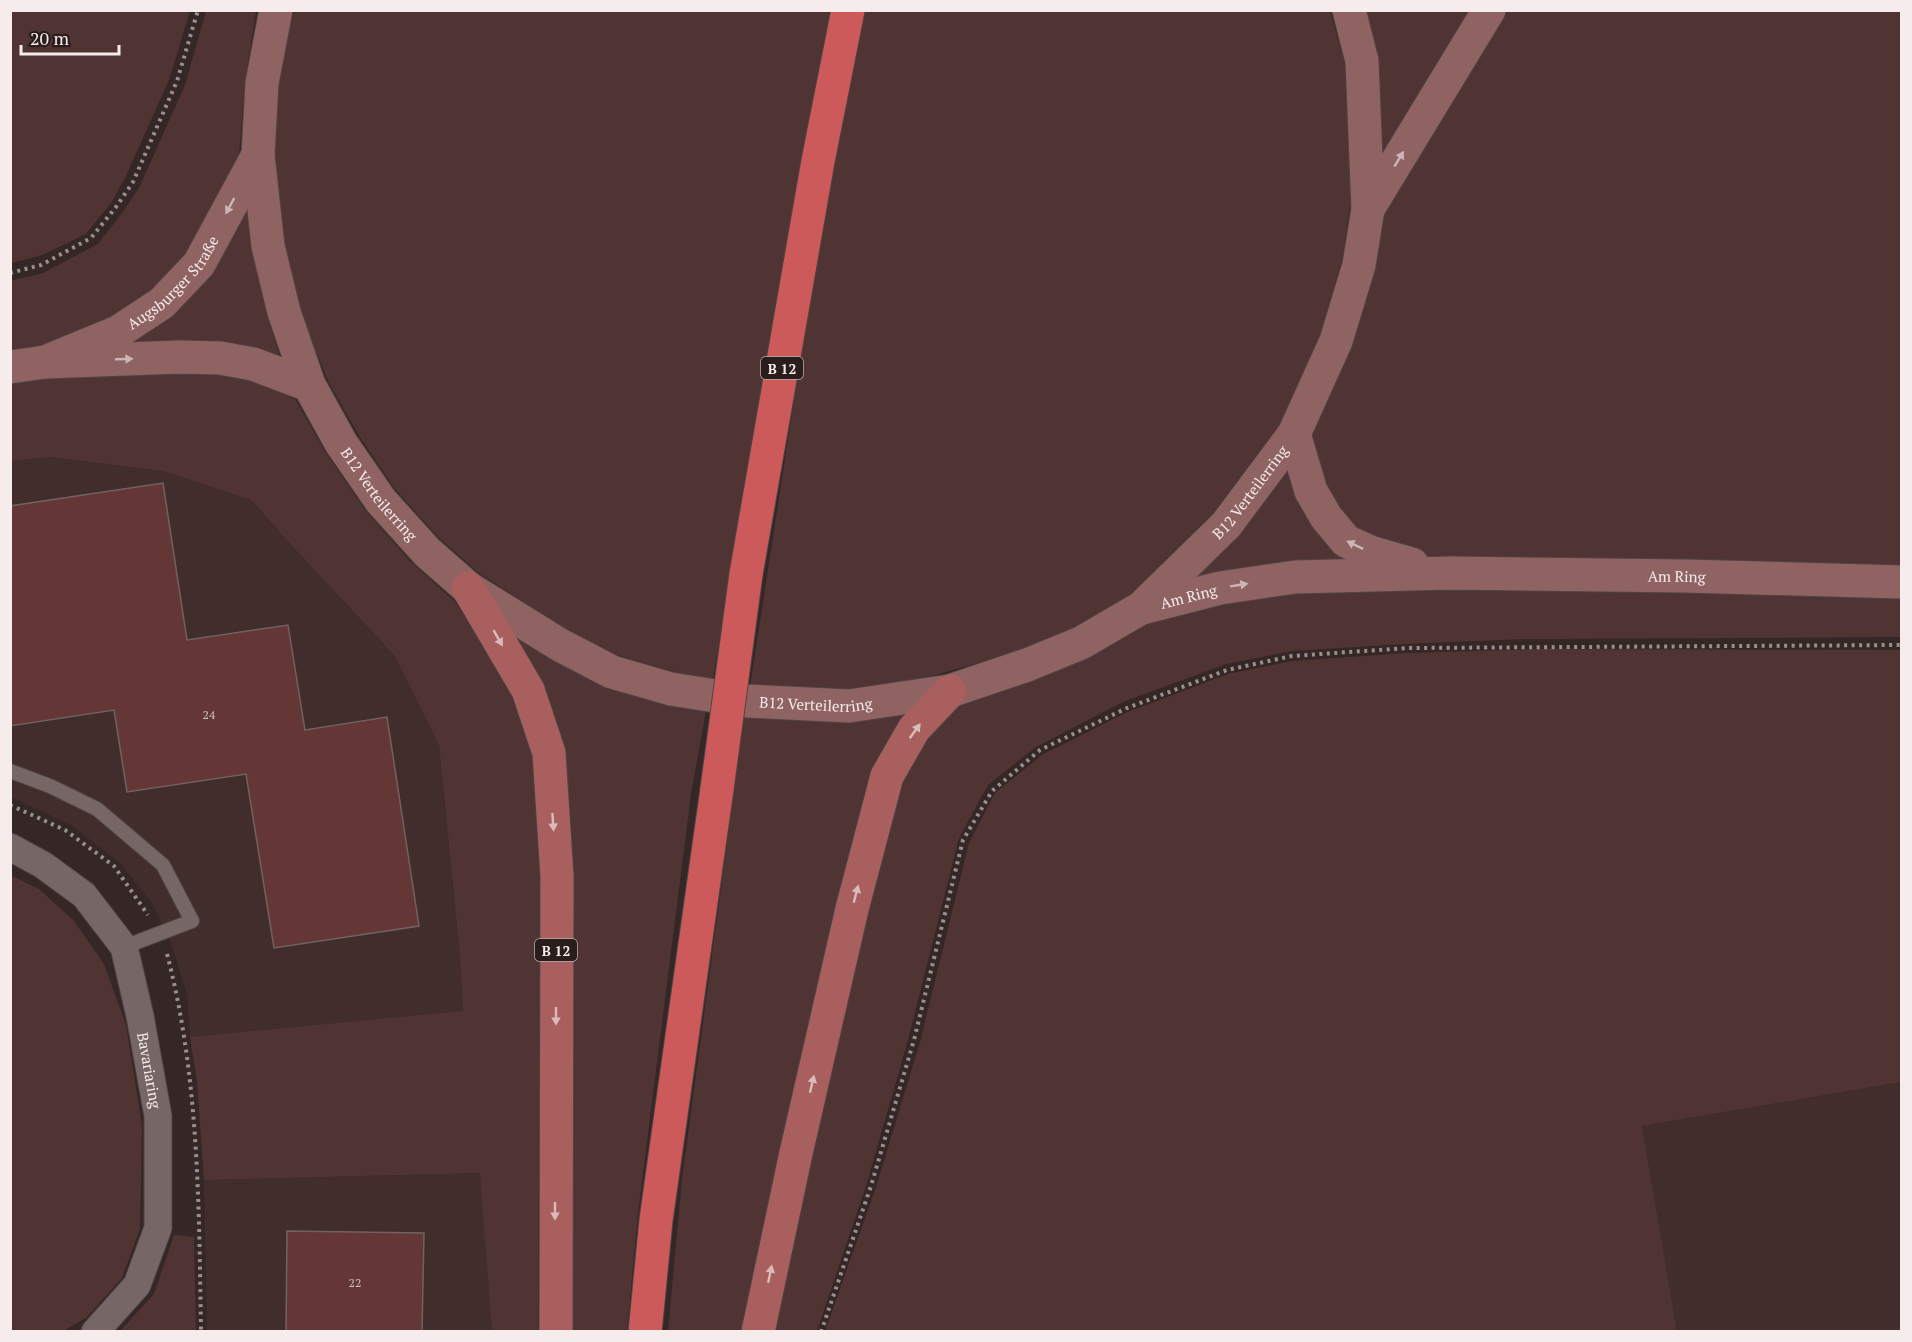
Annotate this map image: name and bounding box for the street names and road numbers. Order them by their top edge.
street label: Augsburger Straße [123,232,223,333]
road number: B 12 [761,357,803,379]
street label: B12 Verteilerring [1208,440,1293,543]
street label: B12 Verteilerring [337,443,423,546]
street label: Am Ring [1648,566,1707,587]
street label: Am Ring [1158,579,1220,613]
street label: B12 Verteilerring [759,692,875,716]
road number: B 12 [535,939,577,961]
street label: Bavariaring [133,1031,167,1111]

